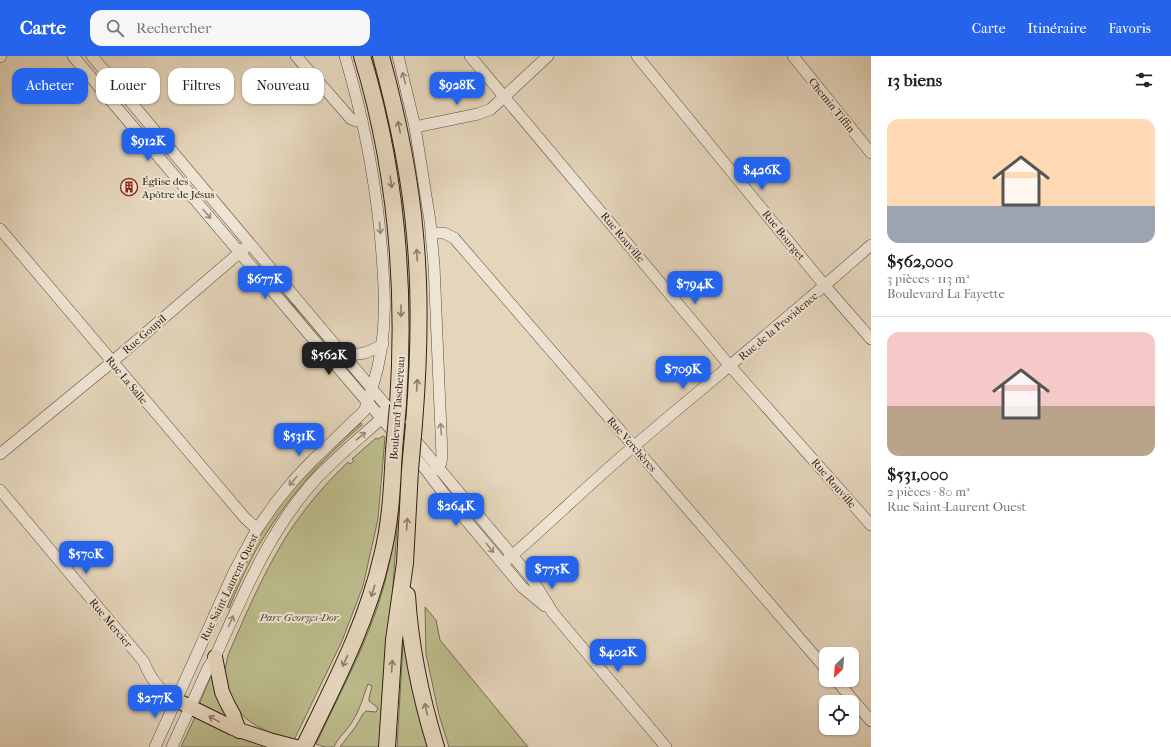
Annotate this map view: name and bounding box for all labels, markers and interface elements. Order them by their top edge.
search box [90,10,370,46]
text: Carte [20,17,66,39]
icon: search [104,17,126,39]
text: Rechercher [136,19,211,37]
text: Carte [972,20,1006,37]
text: Itinéraire [1028,20,1086,37]
text: Favoris [1108,20,1151,37]
chip: Acheter [12,68,88,104]
chip: Louer [96,68,160,104]
chip: Filtres [168,68,234,104]
chip: Nouveau [242,68,324,104]
icon: filters [1133,69,1155,91]
text: 13 biens [887,70,942,90]
one-way arrow [400,71,407,84]
pin: $928K [429,72,485,106]
street label: Chemin Tiffin [806,75,858,136]
text: $928K [439,77,475,92]
one-way arrow [394,121,402,134]
pin: $912K [120,128,176,162]
text: $912K [131,133,165,148]
icon: home [985,145,1057,217]
pin: $426K [734,157,790,191]
text: $426K [743,162,781,177]
place label: Église des Apôtre de Jésus [141,175,214,201]
one-way arrow [387,175,395,188]
building icon: Église des Apôtre de Jésus [119,177,139,197]
street label: Rue Bourget [760,208,808,263]
one-way arrow [202,209,211,220]
street label: Rue Rouville [598,210,648,265]
one-way arrow [376,221,383,234]
one-way arrow [413,249,420,262]
text: $562,000 [887,251,953,271]
pin: $677K [237,266,293,300]
text: $677K [247,271,283,286]
pin: $794K [667,271,723,305]
text: 3 pièces · 113 m² [887,271,969,286]
text: $794K [676,276,714,291]
text: Boulevard La Fayette [887,286,1005,301]
street label: Rue de la Providence [736,289,821,363]
one-way arrow [397,304,405,317]
street label: Rue Goupil [120,312,169,357]
pin: $562K [301,342,357,376]
text: $562K [311,347,347,362]
street label: Rue La Salle [103,354,151,407]
street label: Boulevard Taschereau [387,355,408,460]
pin: $709K [655,356,711,390]
icon: home [985,358,1057,430]
text: $709K [665,361,701,376]
one-way arrow [413,379,420,392]
street label: Rue Verchères [604,414,659,475]
pin: $531K [271,423,327,457]
one-way arrow [437,423,444,436]
text: $531K [283,428,315,443]
one-way arrow [356,432,367,441]
street label: Rue Rouville [809,456,859,511]
text: $531,000 [887,464,948,484]
one-way arrow [289,476,298,486]
text: 2 pièces · 80 m² [887,484,970,499]
pin: $264K [428,493,484,527]
text: $264K [437,498,475,513]
text: Rue Saint-Laurent Ouest [887,499,1026,514]
one-way arrow [403,518,410,531]
street label: Rue Saint-Laurent Ouest [198,531,261,643]
pin: $570K [58,541,114,575]
one-way arrow [485,543,494,554]
text: $570K [68,546,104,561]
pin: $775K [524,556,580,590]
text: $775K [535,561,569,576]
one-way arrow [369,585,376,598]
street label: Rue Mercier [86,596,135,651]
park label: Parc Georges-Dor [258,611,340,624]
one-way arrow [228,615,235,627]
pin: $402K [590,639,646,673]
text: $402K [599,644,637,659]
north arrow [819,647,859,687]
map controls [819,647,859,735]
one-way arrow [341,655,348,667]
one-way arrow [389,660,396,673]
pin: $277K [127,685,183,719]
text: $277K [137,690,173,705]
button: locate [819,695,859,735]
one-way arrow [421,703,429,716]
one-way arrow [209,715,221,722]

